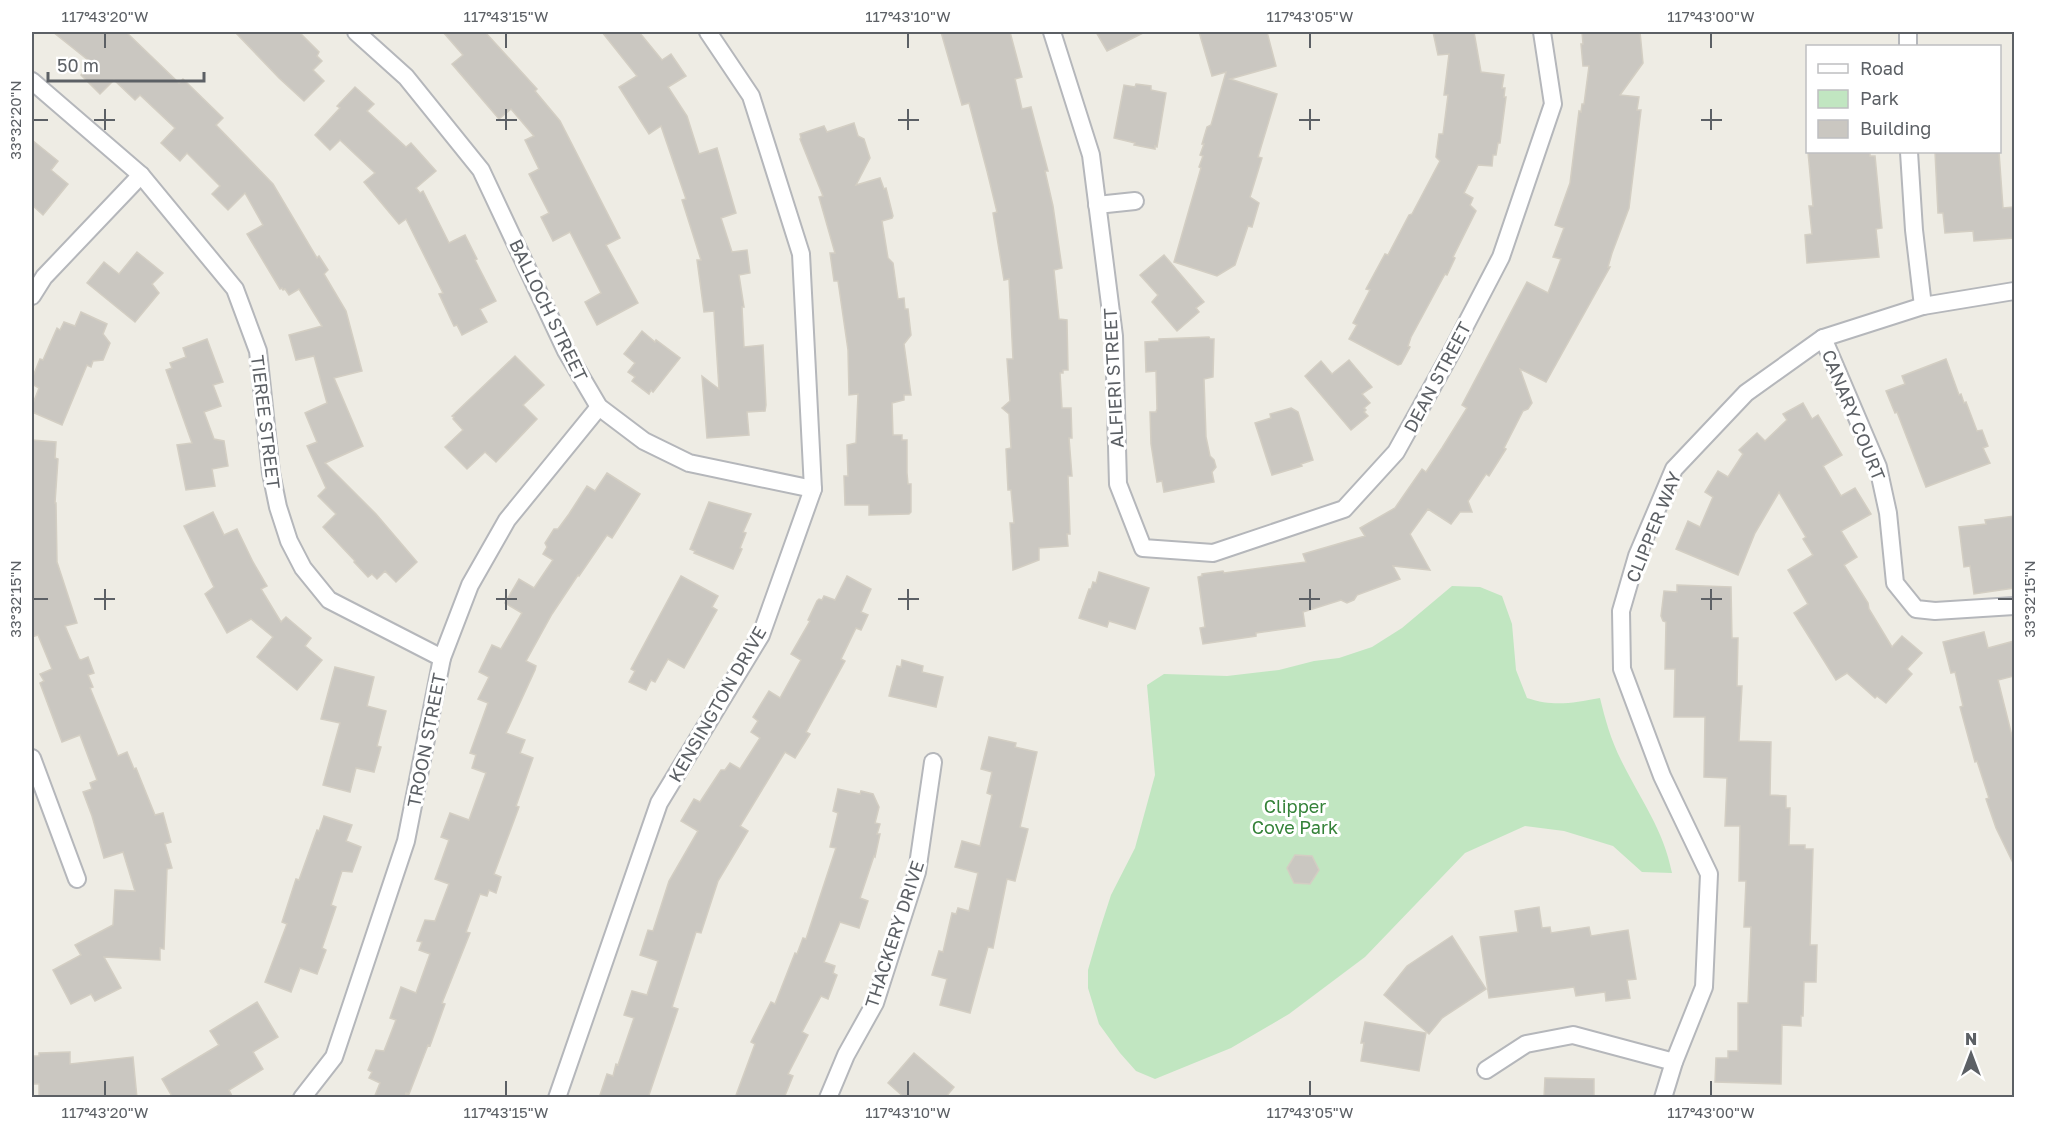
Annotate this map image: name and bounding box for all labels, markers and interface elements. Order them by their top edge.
text: 117°43'20"W [62,7,148,25]
text: 117°43'15"W [464,7,548,25]
text: 117°43'10"W [865,7,951,25]
text: 117°43'05"W [1267,7,1353,25]
text: 117°43'00"W [1667,7,1755,25]
scale bar [48,45,204,83]
legend [1806,45,2001,153]
text: 50 m [57,54,99,76]
text: Road [1860,57,1904,79]
text: 33°32'20"N [6,80,24,160]
text: Park [1860,87,1899,109]
text: Building [1860,117,1931,139]
street label: BALLOCH STREET [505,235,593,385]
street label: ALFIERI STREET [1098,307,1128,449]
street label: DEAN STREET [1399,318,1475,436]
street label: CANARY COURT [1818,346,1890,484]
street label: TIEREE STREET [247,354,285,490]
street label: CLIPPER WAY [1621,468,1685,586]
text: 33°32'15"N [6,560,24,638]
text: 33°32'15"N [2020,560,2038,638]
street label: KENSINGTON DRIVE [663,622,771,786]
street label: TROON STREET [402,671,450,809]
park label: Clipper Cove Park [1252,795,1338,838]
street label: THACKERY DRIVE [860,858,928,1010]
north arrow [1941,1024,2001,1084]
text: N [1965,1029,1977,1049]
text: 117°43'20"W [62,1103,148,1121]
text: 117°43'15"W [464,1103,548,1121]
text: 117°43'10"W [865,1103,951,1121]
text: 117°43'05"W [1267,1103,1353,1121]
text: 117°43'00"W [1667,1103,1755,1121]

